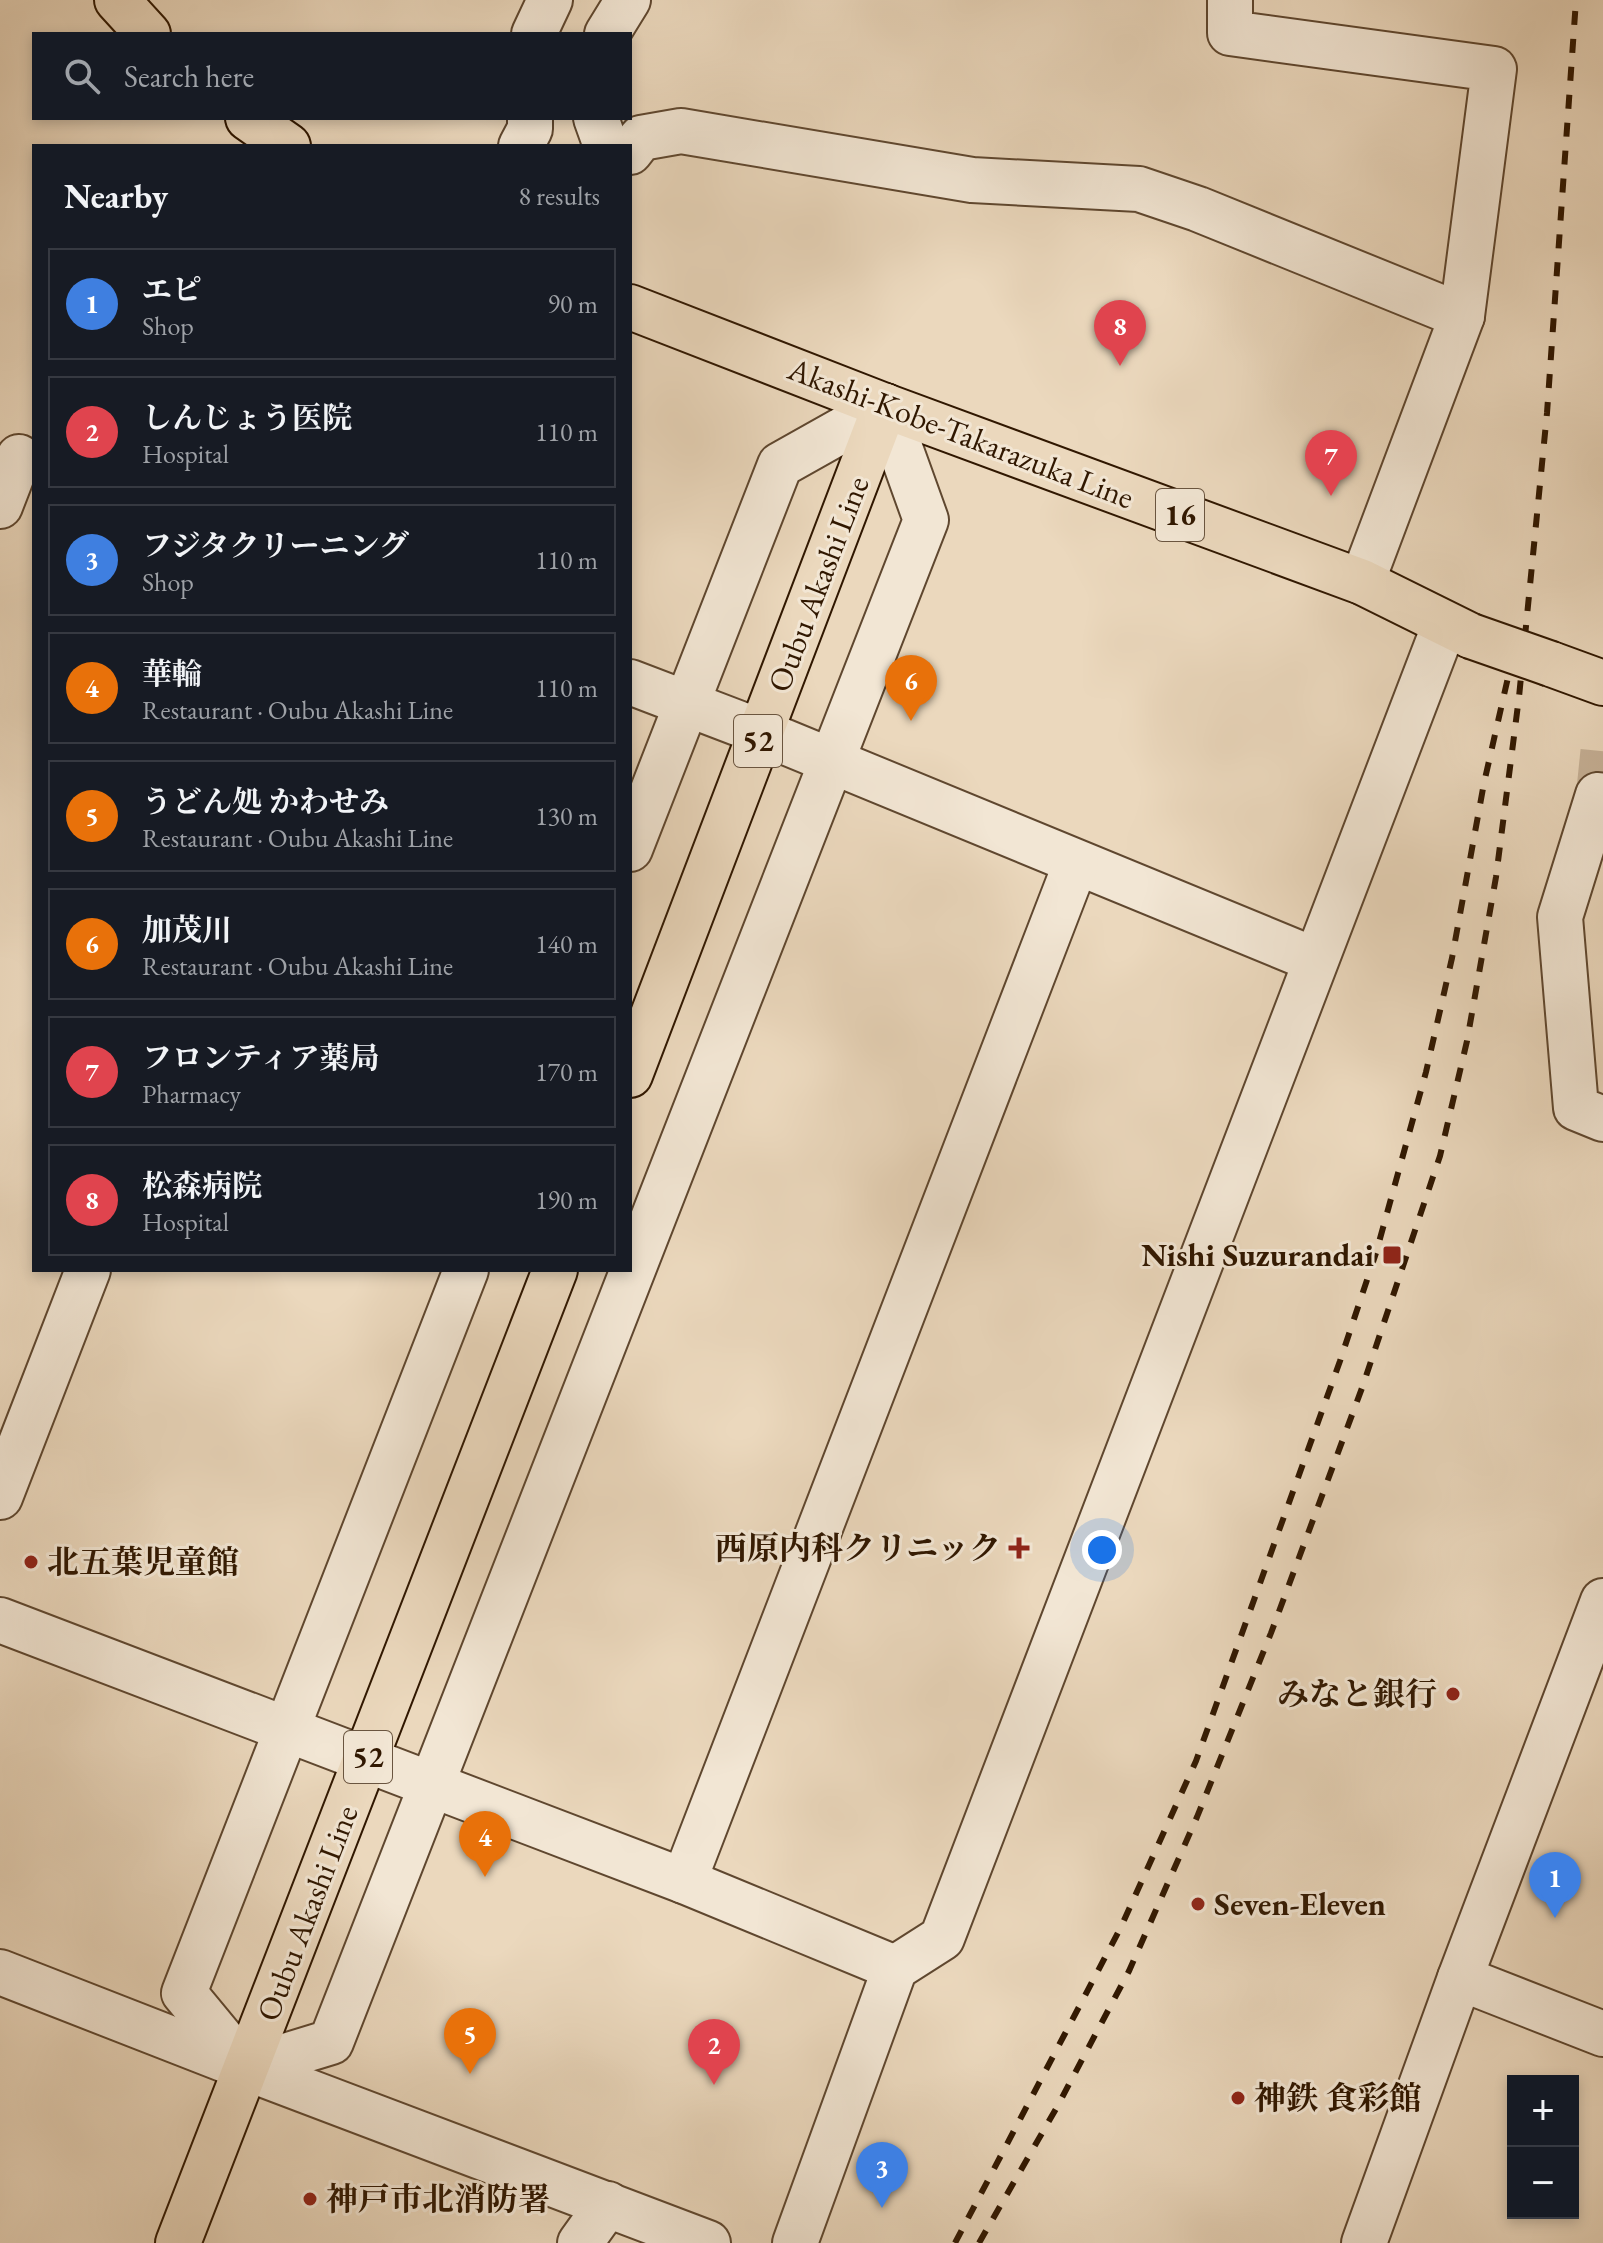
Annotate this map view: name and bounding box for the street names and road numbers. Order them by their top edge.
street label: Akashi-Kobe-Takarazuka Line [781,347,1140,518]
street label: Oubu Akashi Line [758,470,878,698]
road number: 16 [1156,489,1204,541]
road number: 52 [734,715,782,767]
road number: 52 [344,1731,392,1783]
street label: Oubu Akashi Line [247,1799,367,2027]

